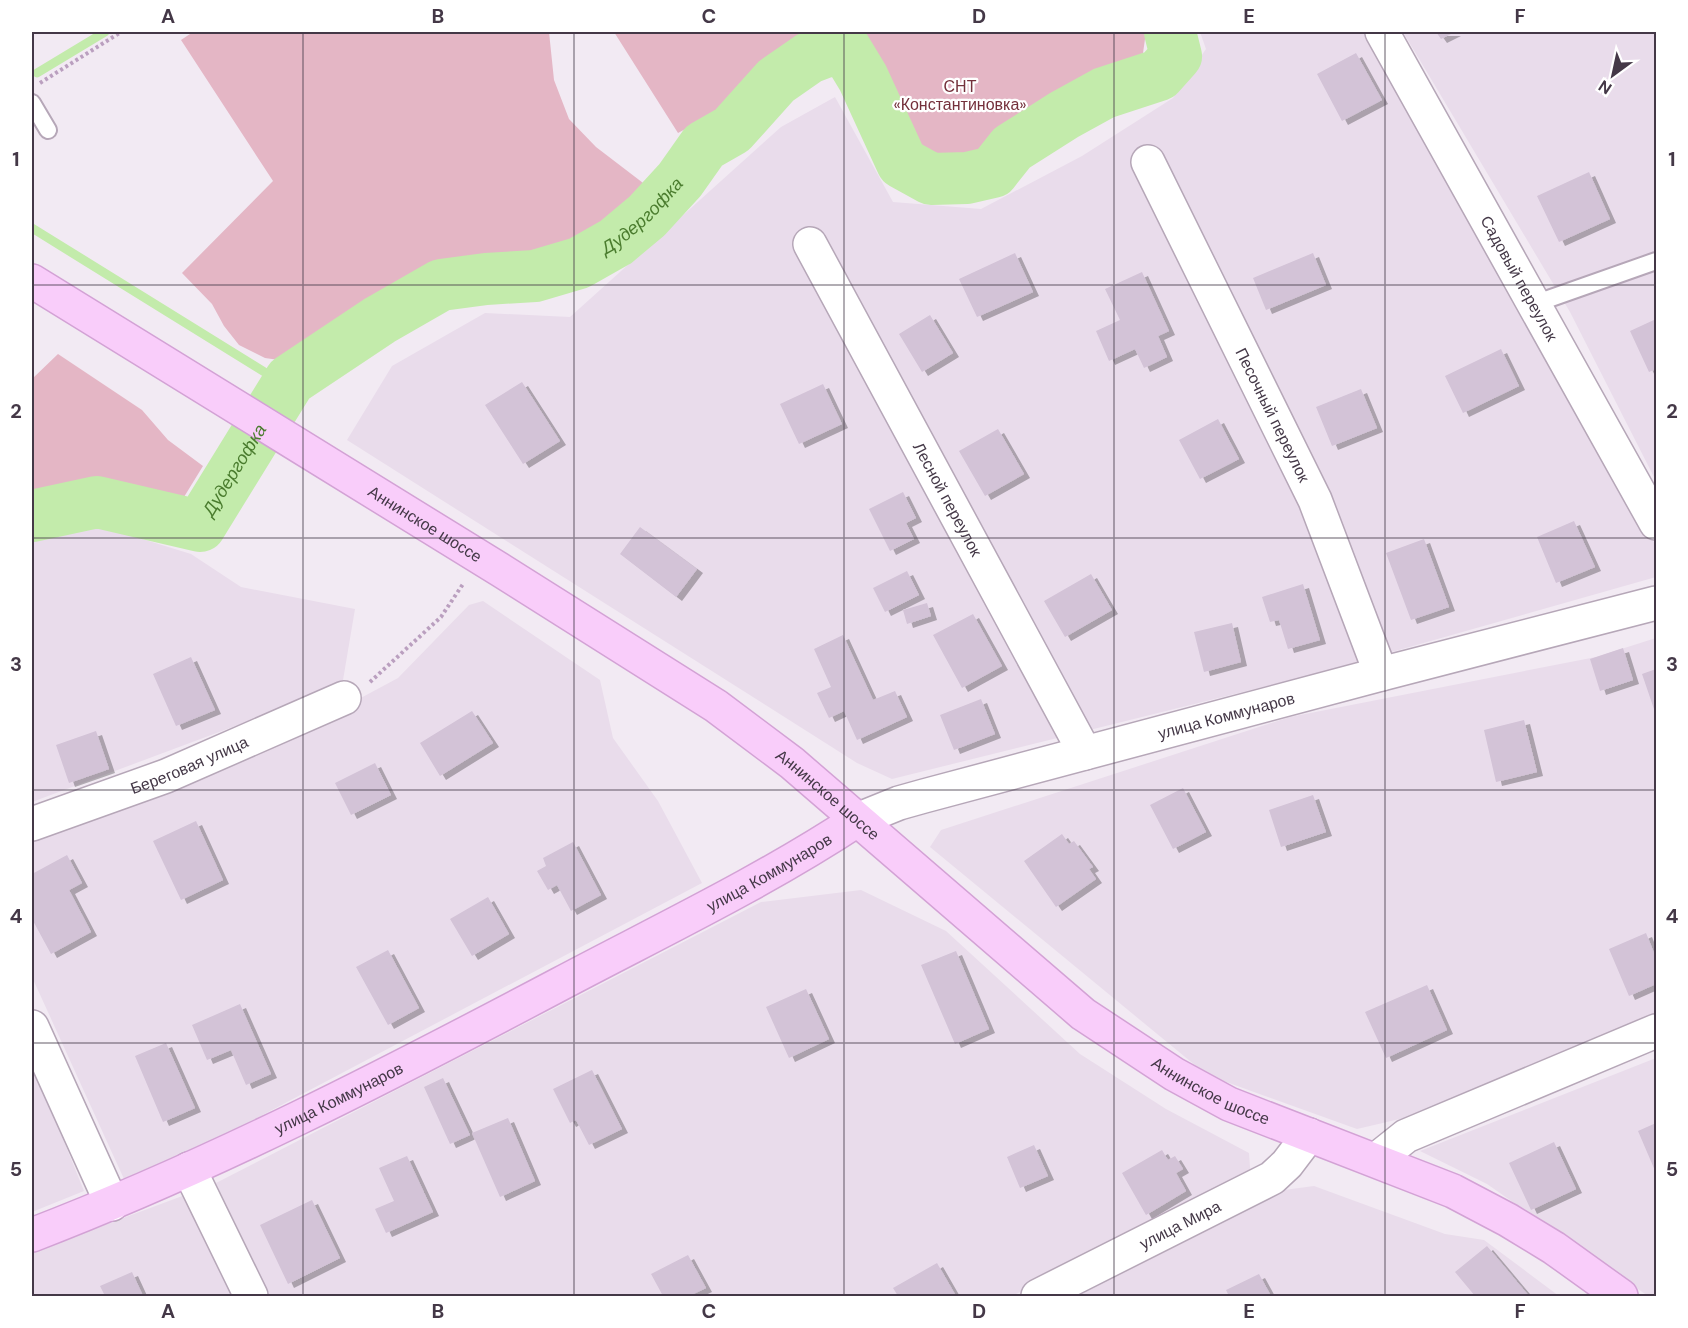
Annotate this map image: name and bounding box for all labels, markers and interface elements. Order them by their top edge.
text: A [161,3,175,29]
text: B [432,3,444,29]
text: C [702,3,716,29]
text: D [972,3,986,29]
text: E [1243,3,1255,29]
text: F [1514,3,1526,29]
north arrow [1583,45,1643,105]
text: N [1594,75,1616,99]
park label: СНТ «Константиновка» [893,76,1027,115]
text: 1 [12,146,20,172]
text: 1 [1668,146,1676,172]
water label: Дудергофка [595,172,689,261]
street label: Садовый переулок [1476,212,1563,346]
street label: Песочный переулок [1230,344,1315,487]
text: 2 [10,398,22,424]
text: 2 [1666,398,1678,424]
water label: Дудергофка [196,419,272,522]
street label: Лесной переулок [908,439,987,561]
street label: Аннинское шоссе [364,481,486,567]
text: 3 [10,651,22,677]
text: 3 [1666,651,1678,677]
street label: улица Коммунаров [1156,688,1297,744]
street label: Береговая улица [128,731,252,799]
street label: Аннинское шоссе [772,745,884,845]
street label: улица Коммунаров [703,829,836,917]
text: 4 [10,903,23,929]
text: 4 [1666,903,1679,929]
street label: Аннинское шоссе [1147,1052,1273,1130]
street label: улица Коммунаров [271,1058,407,1139]
text: 5 [10,1156,22,1182]
text: 5 [1666,1156,1678,1182]
street label: улица Мира [1136,1196,1224,1254]
text: A [161,1298,175,1324]
text: B [432,1298,444,1324]
text: C [702,1298,716,1324]
text: D [972,1298,986,1324]
text: E [1243,1298,1255,1324]
text: F [1514,1298,1526,1324]

